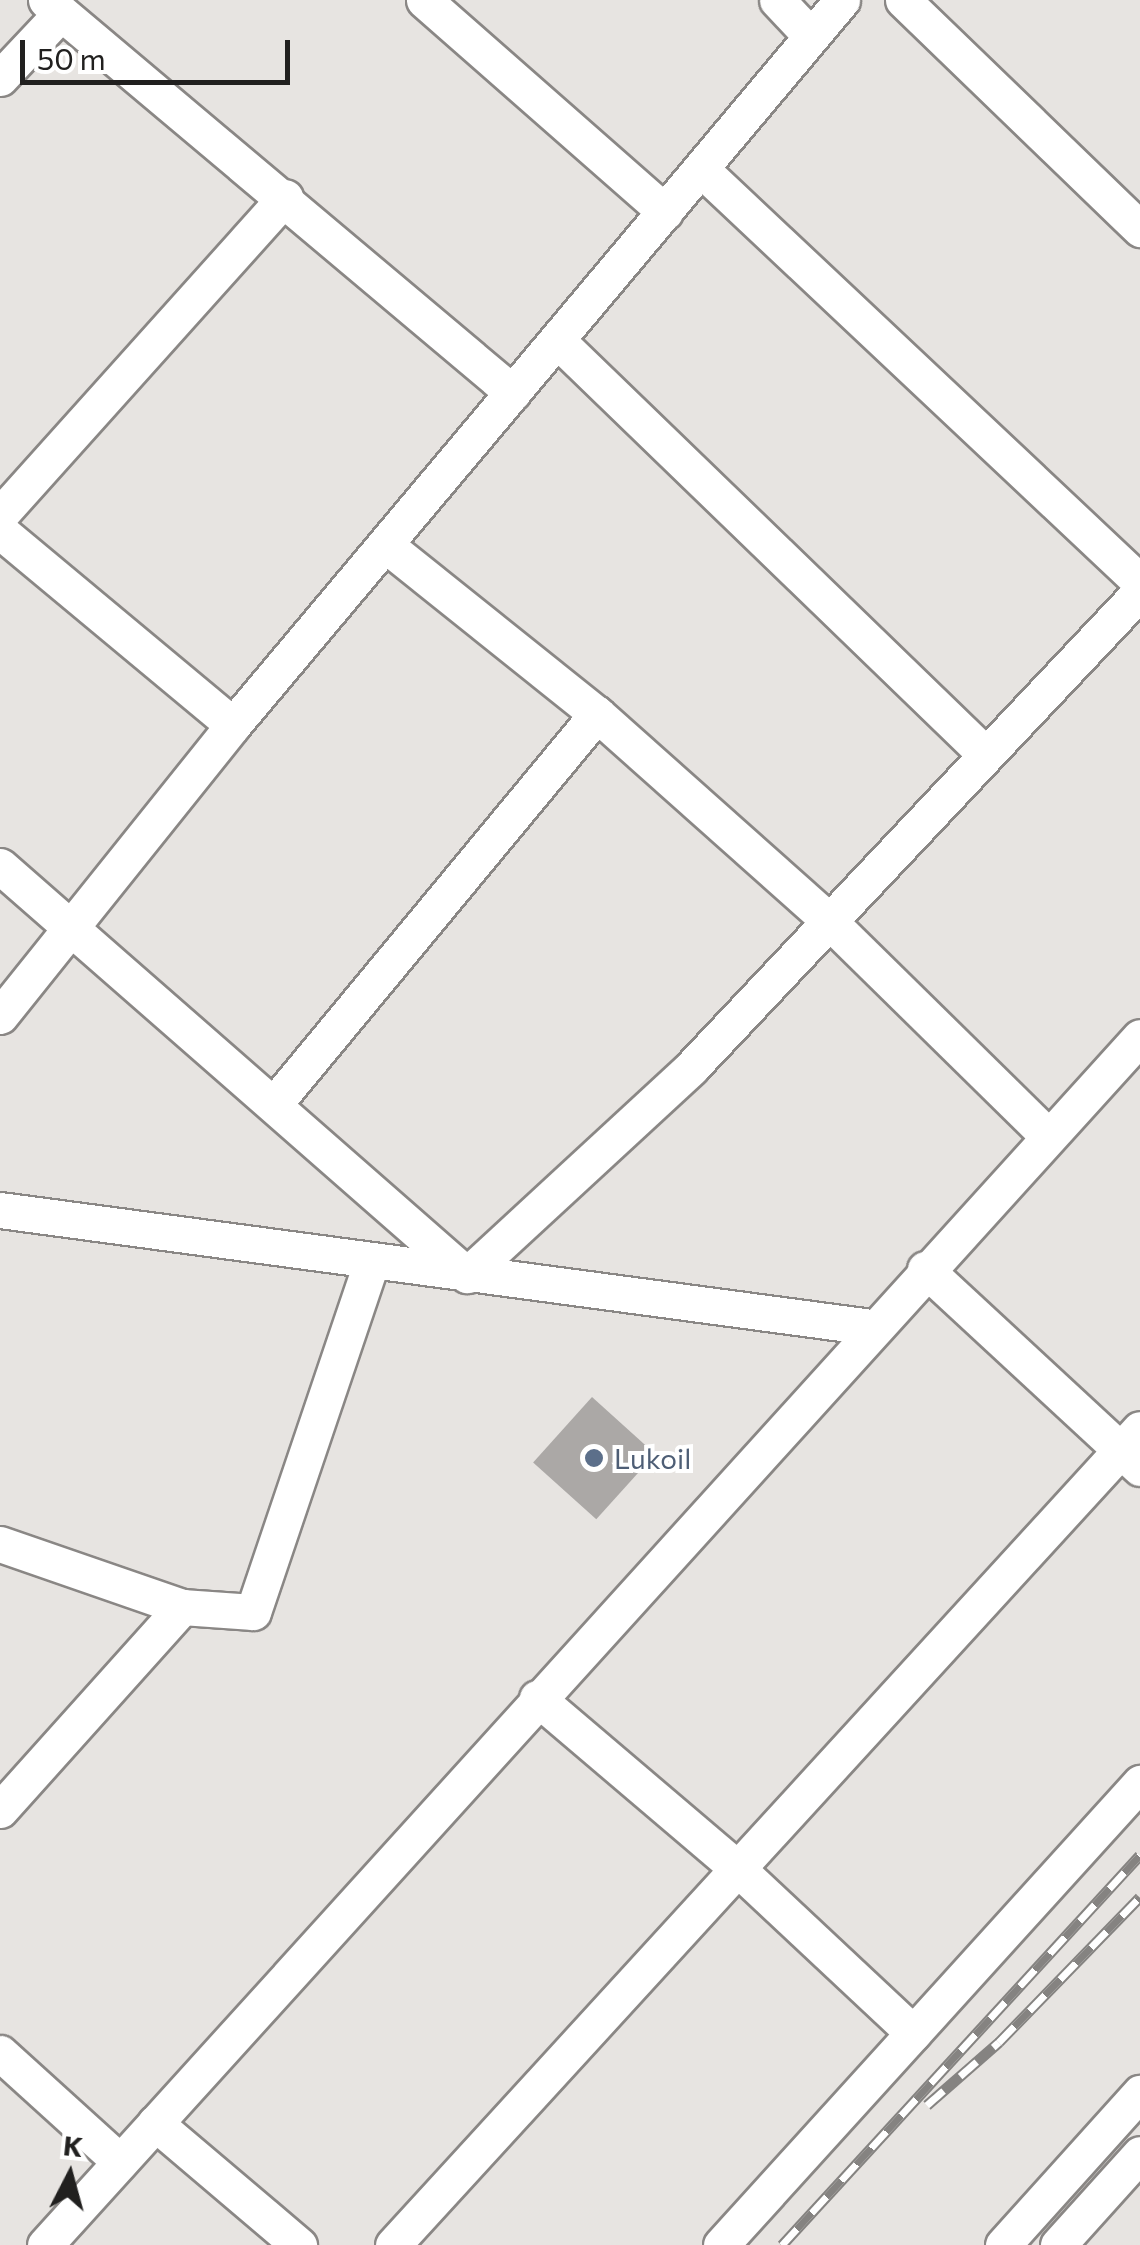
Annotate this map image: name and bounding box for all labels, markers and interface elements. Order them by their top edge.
scale bar [25,20,295,82]
text: 50 m [37,39,106,76]
place label: Lukoil [614,1441,691,1475]
marker: Lukoil [583,1447,605,1469]
north arrow [20,2125,120,2225]
text: K [62,2127,85,2163]

